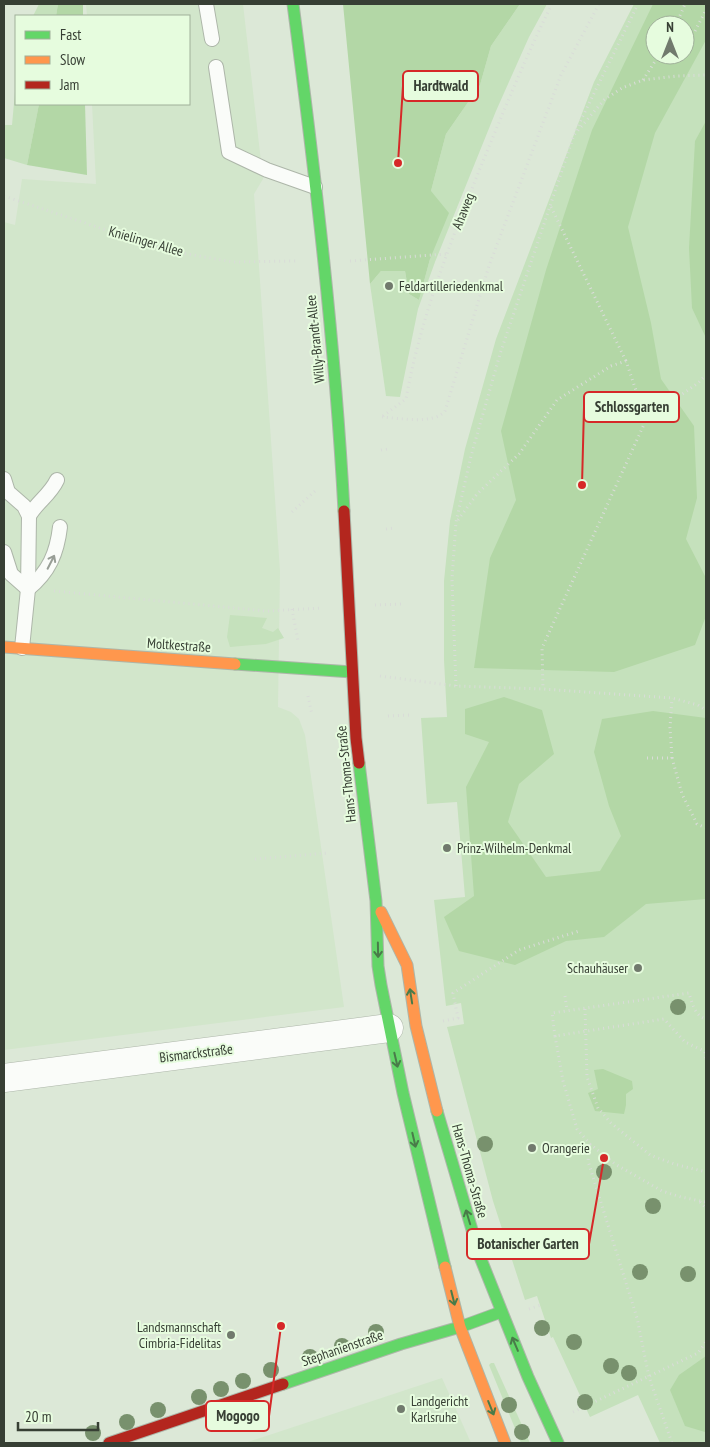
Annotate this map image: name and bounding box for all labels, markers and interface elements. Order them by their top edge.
legend [15,15,190,105]
north arrow [645,15,695,65]
text: N [666,18,674,36]
text: Fast [60,25,81,44]
text: Slow [60,50,85,69]
callout: Hardtwald [403,71,478,101]
text: Jam [59,75,79,94]
text: Hardtwald [414,76,469,95]
street label: Ahaweg [447,190,479,232]
street label: Knielinger Allee [107,222,186,260]
place label: Feldartilleriedenkmal [399,277,504,295]
marker: Feldartilleriedenkmal [383,280,395,292]
street label: Willy-Brandt-Allee [301,294,329,384]
callout: Schlossgarten [584,392,679,422]
text: Schlossgarten [595,397,670,416]
one-way arrow [46,554,56,569]
street label: Moltkestraße [147,634,212,656]
street label: Hans-Thoma-Straße [332,725,360,823]
place label: Prinz-Wilhelm-Denkmal [457,839,572,857]
marker: Prinz-Wilhelm-Denkmal [441,842,453,854]
one-way arrow [373,942,382,958]
place label: Schauhäuser [567,959,628,977]
marker: Schauhäuser [632,962,644,974]
one-way arrow [406,988,416,1004]
street label: Bismarckstraße [158,1040,234,1066]
one-way arrow [392,1052,401,1068]
street label: Hans-Thoma-Straße [448,1122,492,1220]
one-way arrow [410,1132,419,1148]
place label: Orangerie [542,1139,590,1157]
marker: Orangerie [526,1142,538,1154]
one-way arrow [462,1209,472,1225]
callout: Botanischer Garten [467,1229,589,1259]
text: Botanischer Garten [477,1234,579,1253]
one-way arrow [449,1289,458,1305]
place label: Landsmannschaft Cimbria-Fidelitas [137,1318,221,1352]
street label: Stephanienstraße [299,1326,385,1370]
marker: Landsmannschaft Cimbria-Fidelitas [225,1329,237,1341]
one-way arrow [509,1337,519,1352]
place label: Landgericht Karlsruhe [411,1392,468,1426]
scale bar [18,1400,98,1432]
one-way arrow [487,1400,496,1415]
callout: Mogogo [206,1401,269,1431]
marker: Landgericht Karlsruhe [395,1403,407,1415]
text: Mogogo [216,1406,260,1425]
text: 20 m [25,1407,51,1426]

